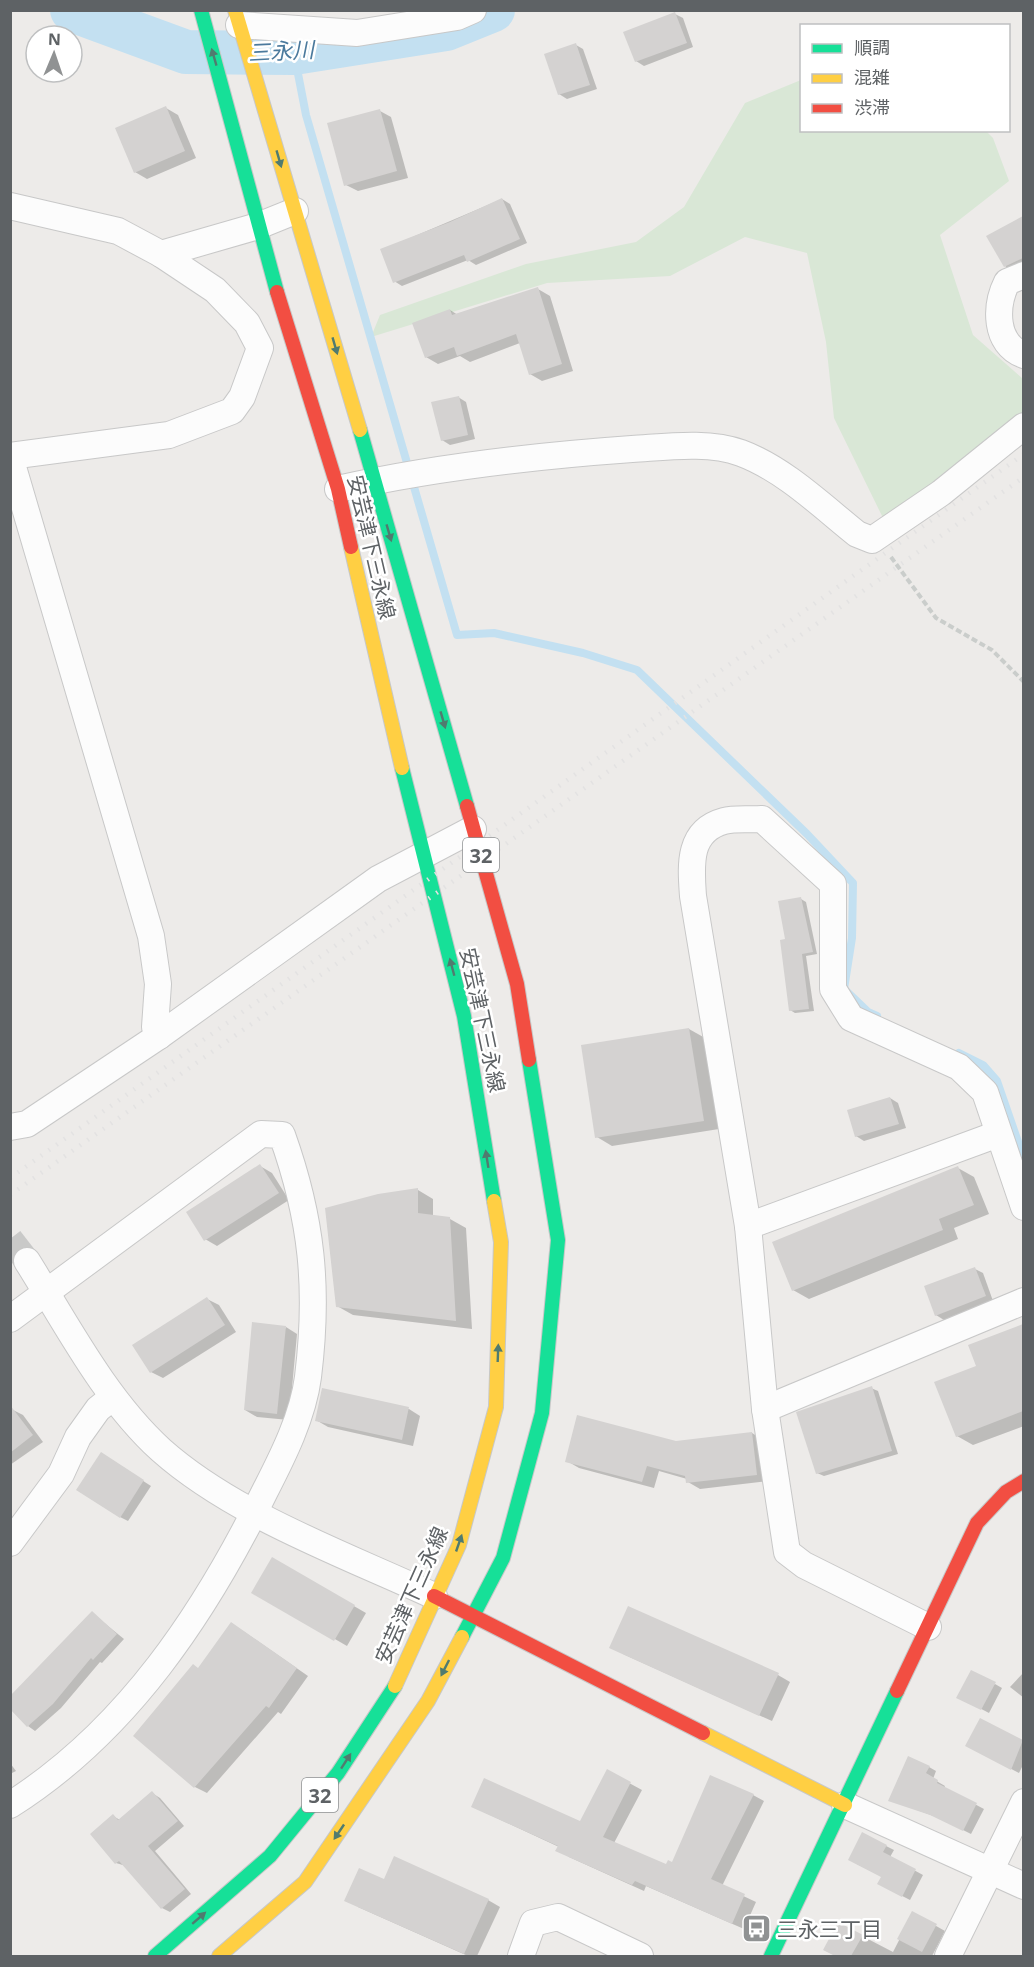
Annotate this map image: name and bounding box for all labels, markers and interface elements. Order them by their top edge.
north arrow [24,24,84,84]
legend [800,24,1010,132]
text: N [48,28,61,50]
water label: 三永川 [247,33,317,67]
text: 順調 [854,35,890,59]
one-way arrow [209,48,218,66]
text: 混雑 [854,65,890,89]
text: 渋滞 [854,95,890,119]
one-way arrow [275,150,284,168]
one-way arrow [331,337,340,355]
street label: 安芸津下三永線 [342,472,402,622]
one-way arrow [385,524,395,542]
one-way arrow [438,711,448,729]
road number: 32 [463,838,499,872]
street label: 安芸津下三永線 [454,945,512,1095]
one-way arrow [446,958,456,976]
one-way arrow [483,1149,492,1168]
one-way arrow [493,1343,502,1362]
street label: 安芸津下三永線 [368,1522,454,1668]
one-way arrow [455,1534,465,1552]
one-way arrow [440,1660,449,1677]
one-way arrow [340,1753,352,1769]
road number: 32 [302,1778,338,1812]
one-way arrow [333,1823,345,1839]
one-way arrow [191,1912,206,1925]
bus stop icon: 三永三丁目 [740,1913,772,1945]
place label: 三永三丁目 [777,1915,882,1943]

